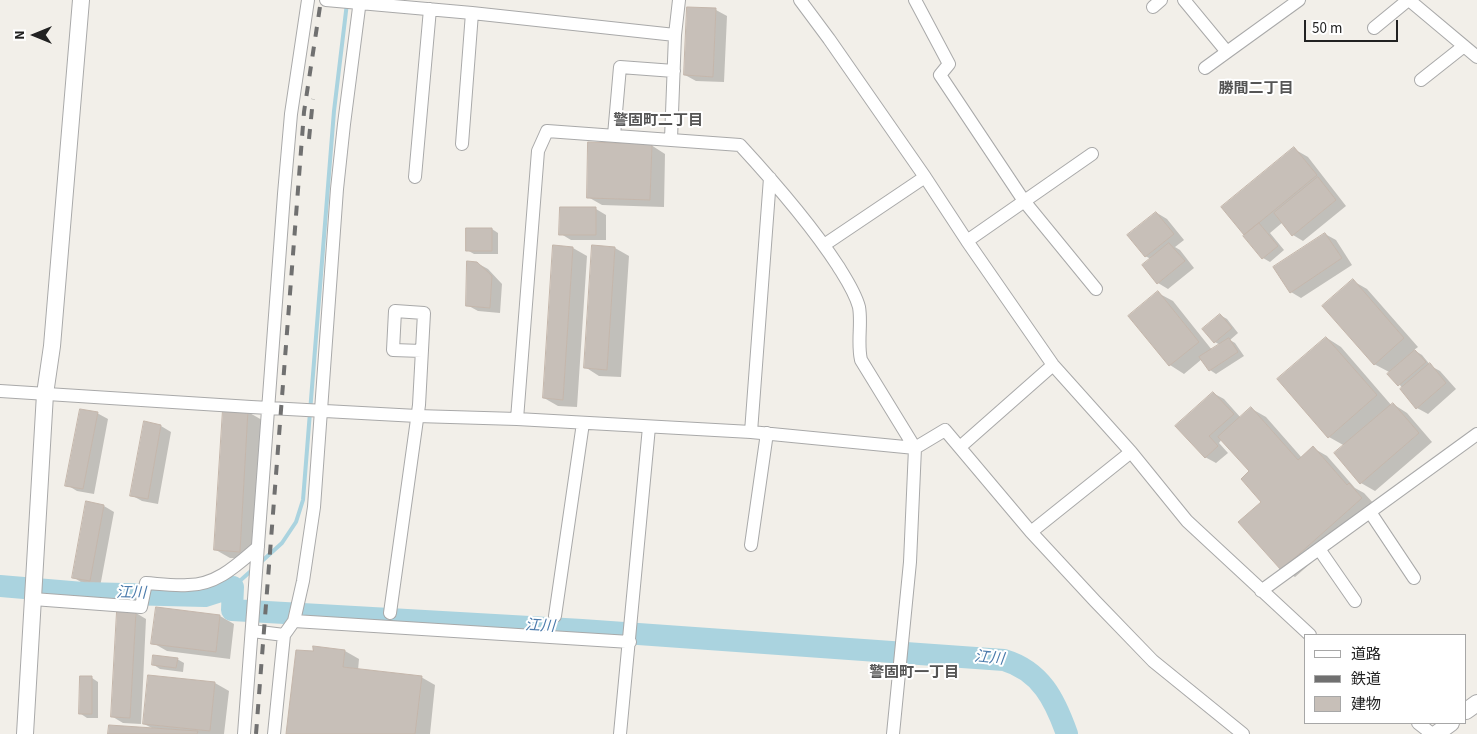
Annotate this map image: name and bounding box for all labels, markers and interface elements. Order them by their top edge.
north arrow [10,10,60,60]
scale bar [1307,10,1401,42]
text: 50 m [1312,18,1342,39]
text: N [10,30,30,40]
district label: 勝間二丁目 [1219,81,1293,99]
district label: 警固町二丁目 [613,113,703,131]
water label: 江川 [116,585,146,603]
water label: 江川 [525,617,555,637]
legend [1304,634,1467,724]
text: 道路 [1351,644,1381,665]
water label: 江川 [973,648,1005,670]
district label: 警固町一丁目 [869,665,959,683]
text: 鉄道 [1351,669,1381,690]
text: 建物 [1351,694,1381,715]

